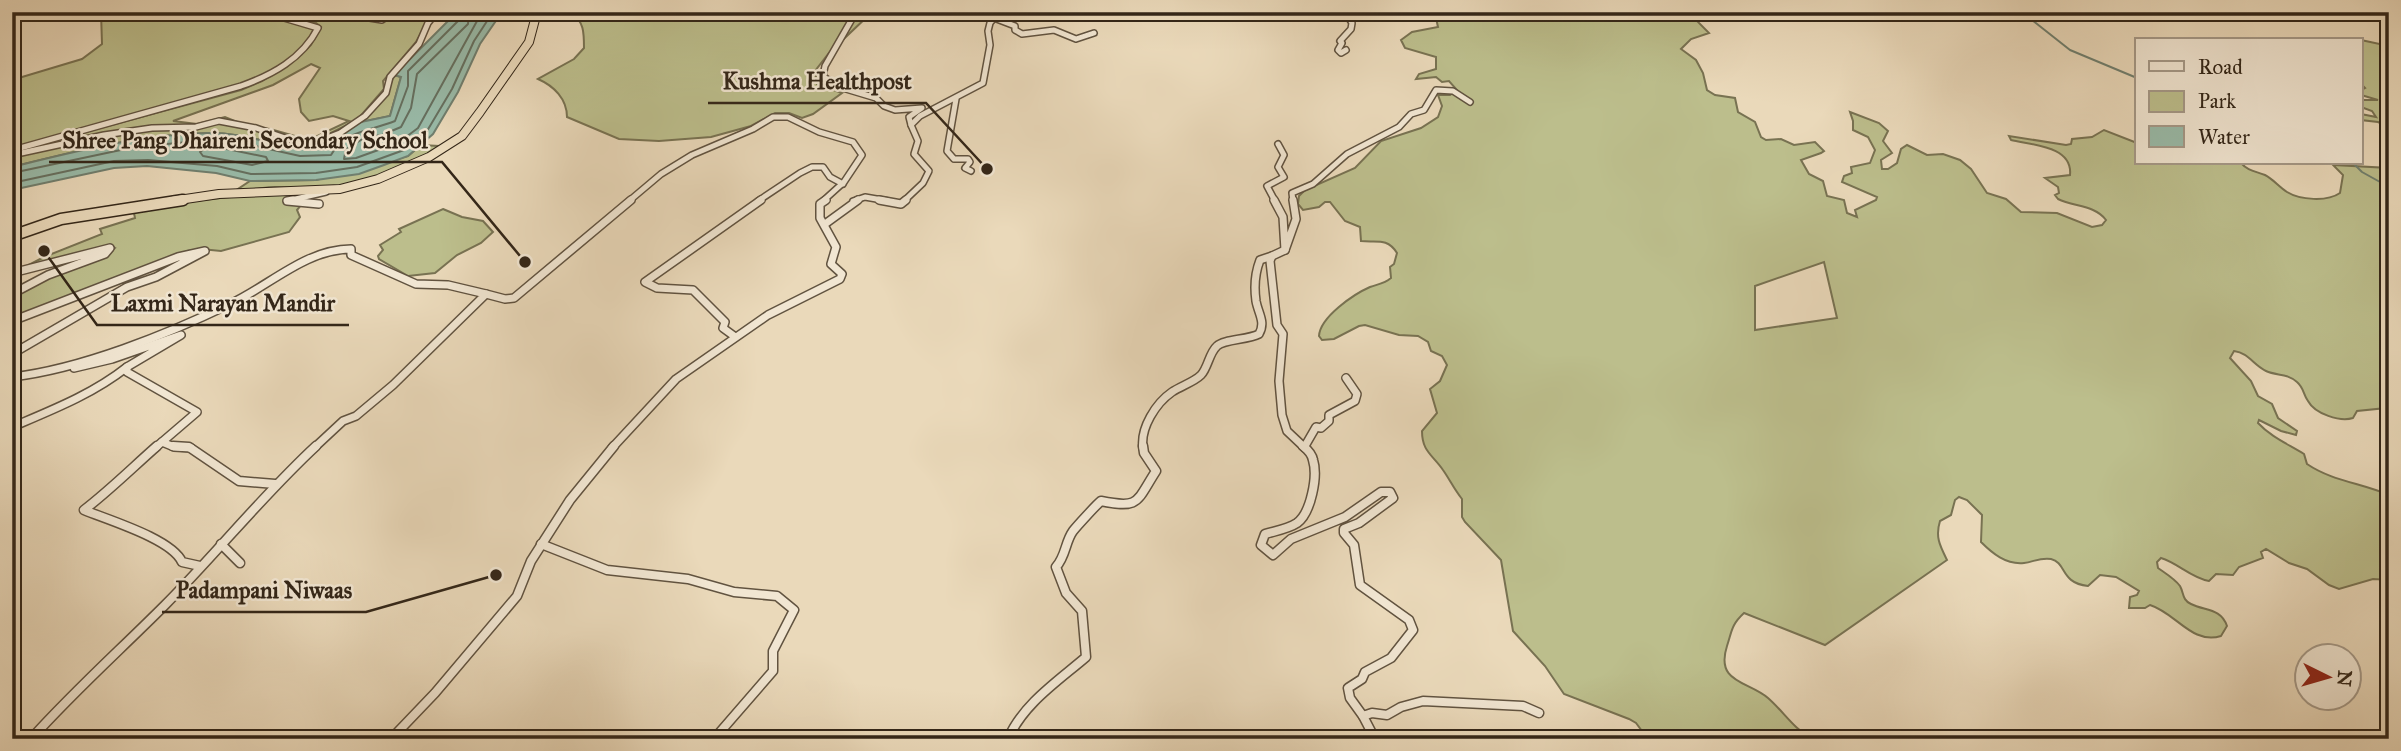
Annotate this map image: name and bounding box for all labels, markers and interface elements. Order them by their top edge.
legend [2135,38,2362,164]
text: Road [2198,54,2243,80]
callout: Kushma Healthpost [708,59,926,103]
text: Kushma Healthpost [722,67,912,96]
text: Park [2198,88,2236,114]
callout: Shree Pang Dhaireni Secondary School [49,118,442,162]
text: Water [2198,124,2250,150]
text: Shree Pang Dhaireni Secondary School [62,126,428,155]
callout: Laxmi Narayan Mandir [97,281,349,325]
text: Laxmi Narayan Mandir [111,289,336,318]
callout: Padampani Niwaas [162,568,366,612]
text: Padampani Niwaas [176,576,353,605]
north arrow [2292,642,2362,712]
text: N [2332,669,2357,687]

